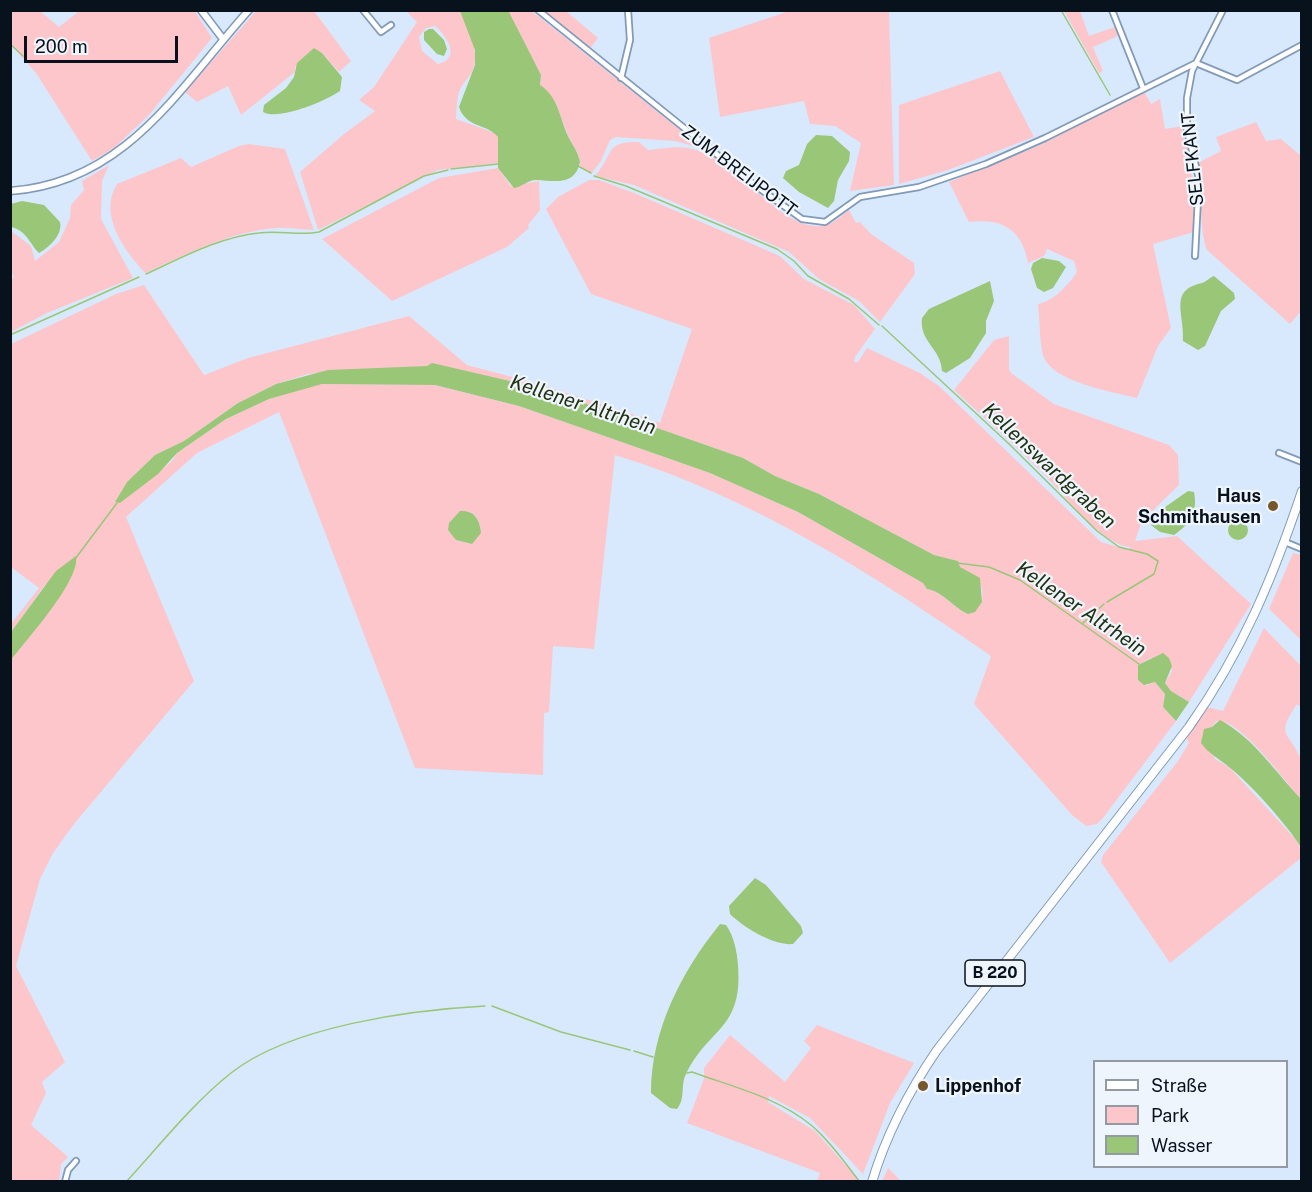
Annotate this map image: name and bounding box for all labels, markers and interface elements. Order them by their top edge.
scale bar [27,24,182,62]
text: 200 m [35,36,88,57]
street label: SELFKANT [1177,111,1209,207]
street label: ZUM BREIJPOTT [677,121,801,221]
water label: Kellener Altrhein [507,370,659,440]
water label: Kellenswardgraben [977,398,1121,534]
place label: Haus Schmithausen [1138,485,1261,528]
marker: Haus Schmithausen [1266,499,1280,513]
water label: Kellener Altrhein [1011,557,1151,661]
road number: B 220 [965,960,1025,986]
legend [1093,1060,1288,1168]
place label: Lippenhof [935,1075,1021,1097]
text: Straße [1151,1075,1207,1096]
marker: Lippenhof [916,1079,930,1093]
text: Park [1151,1105,1189,1126]
text: Wasser [1151,1135,1213,1156]

